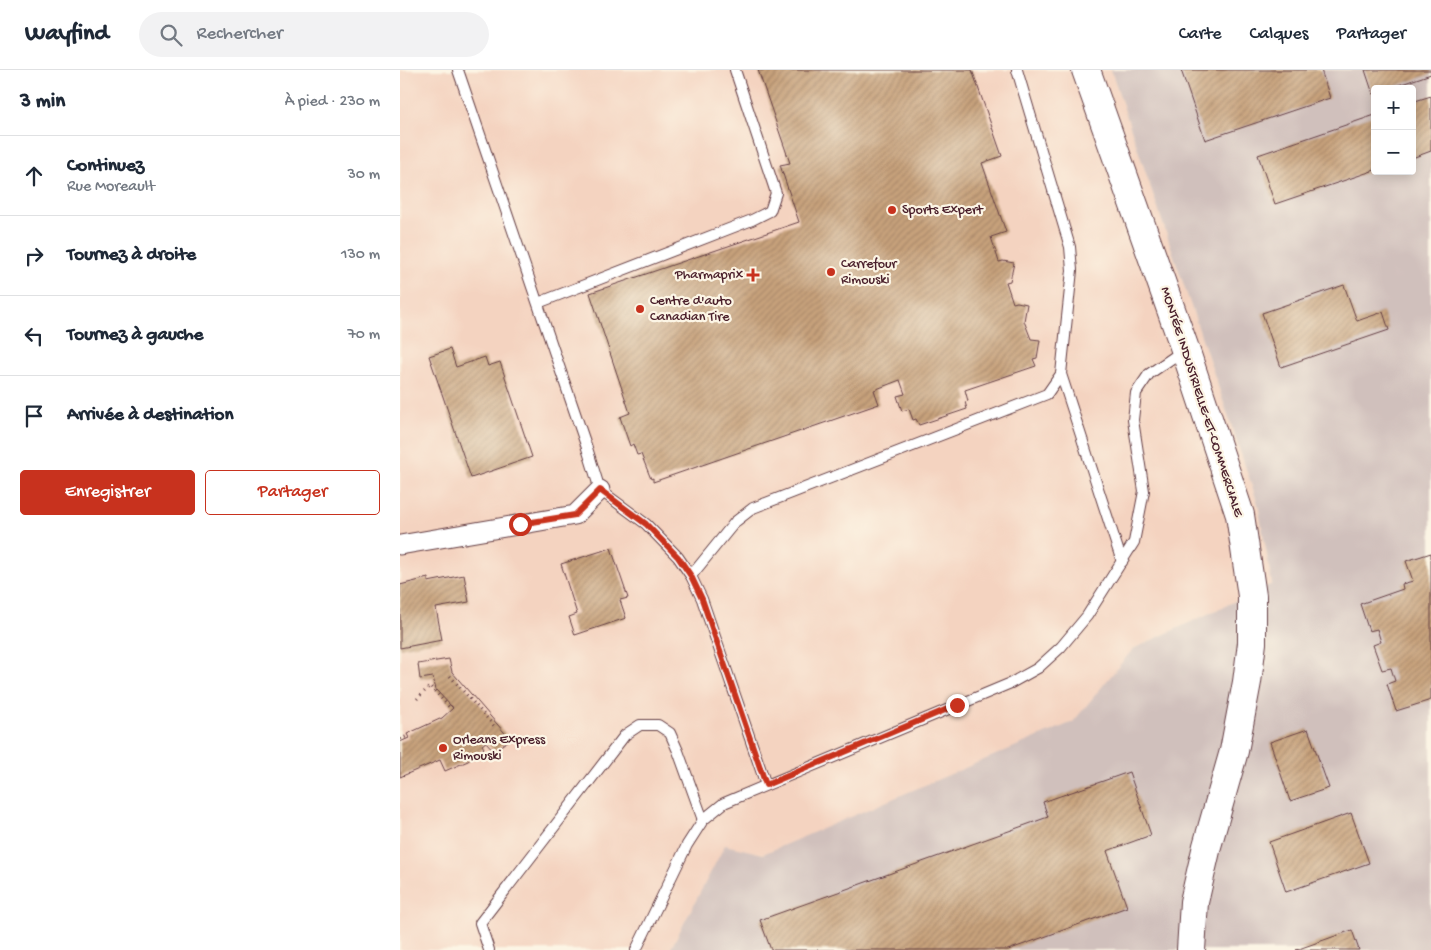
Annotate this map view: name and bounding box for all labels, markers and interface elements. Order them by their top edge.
search box [139,12,489,57]
text: Wayfind [25,20,109,49]
icon: search [157,21,185,49]
text: Rechercher [197,23,283,46]
text: Carte [1179,24,1222,45]
text: Calques [1250,24,1308,45]
text: Partager [1336,24,1406,45]
map controls [1371,85,1416,175]
button: + [1371,85,1416,130]
text: 3 min [20,90,65,115]
text: À pied · 230 m [285,93,380,112]
button: − [1371,130,1416,175]
text: Continuez [67,155,144,178]
icon: ahead [20,162,48,190]
text: 30 m [347,166,380,185]
text: Rue Moreault [67,178,155,197]
place label: Sports Expert [902,202,984,219]
marker: Sports Expert [886,204,898,216]
icon: right [20,242,48,270]
text: Tournez à droite [67,244,196,267]
text: 130 m [341,246,380,265]
place label: Carrefour Rimouski [841,256,898,289]
marker: Carrefour Rimouski [825,266,837,278]
place label: Pharmaprix [674,267,744,284]
marker: Pharmaprix [747,269,759,281]
street label: MONTÉE INDUSTRIELLE-ET-COMMERCIALE [1156,285,1247,520]
place label: Centre d'auto Canadian Tire [650,293,732,326]
marker: Centre d'auto Canadian Tire [634,303,646,315]
icon: left [20,322,48,350]
text: Tournez à gauche [67,324,203,347]
text: 70 m [347,326,380,345]
icon: arrive [20,402,48,430]
text: Arrivée à destination [67,404,233,427]
button: Enregistrer [20,470,195,515]
button: Partager [205,470,380,515]
route start [509,513,532,536]
route end [946,694,969,717]
place label: Orleans Express Rimouski [453,732,546,765]
marker: Orleans Express Rimouski [437,742,449,754]

